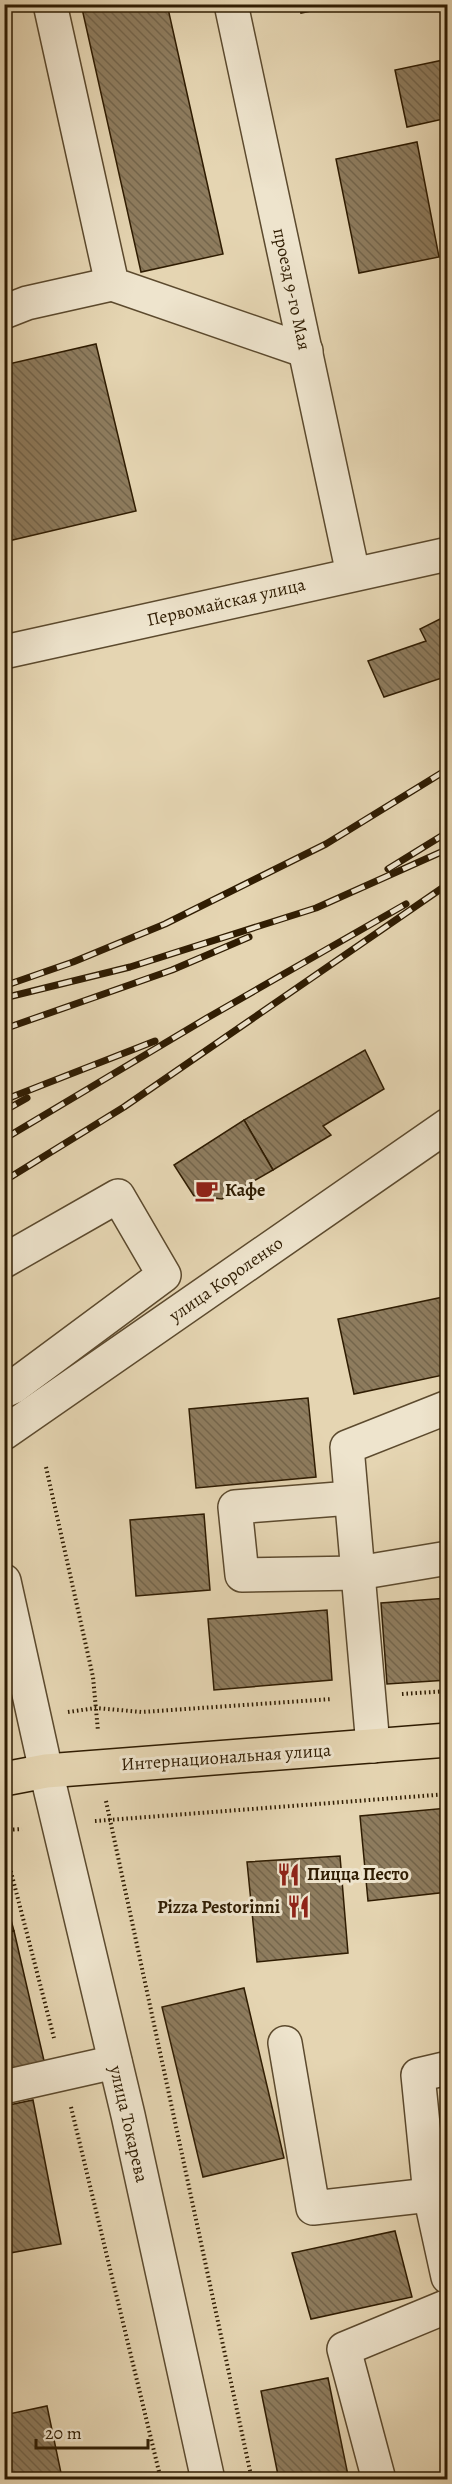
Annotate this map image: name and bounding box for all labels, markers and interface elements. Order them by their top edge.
street label: проезд 9-го Мая [267,226,317,352]
street label: Первомайская улица [144,572,308,632]
cafe icon: Кафе [194,1177,220,1203]
place label: Кафе [225,1178,265,1202]
street label: улица Короленко [163,1231,288,1328]
street label: Интернациональная улица [120,1738,333,1776]
restaurant icon: Пицца Песто [276,1861,302,1887]
place label: Пицца Песто [307,1862,409,1886]
restaurant icon: Pizza Pestorinni [285,1894,311,1920]
place label: Pizza Pestorinni [157,1895,280,1919]
street label: улица Токарева [104,2062,154,2185]
scale bar [36,2412,148,2450]
text: 20 m [45,2421,82,2445]

